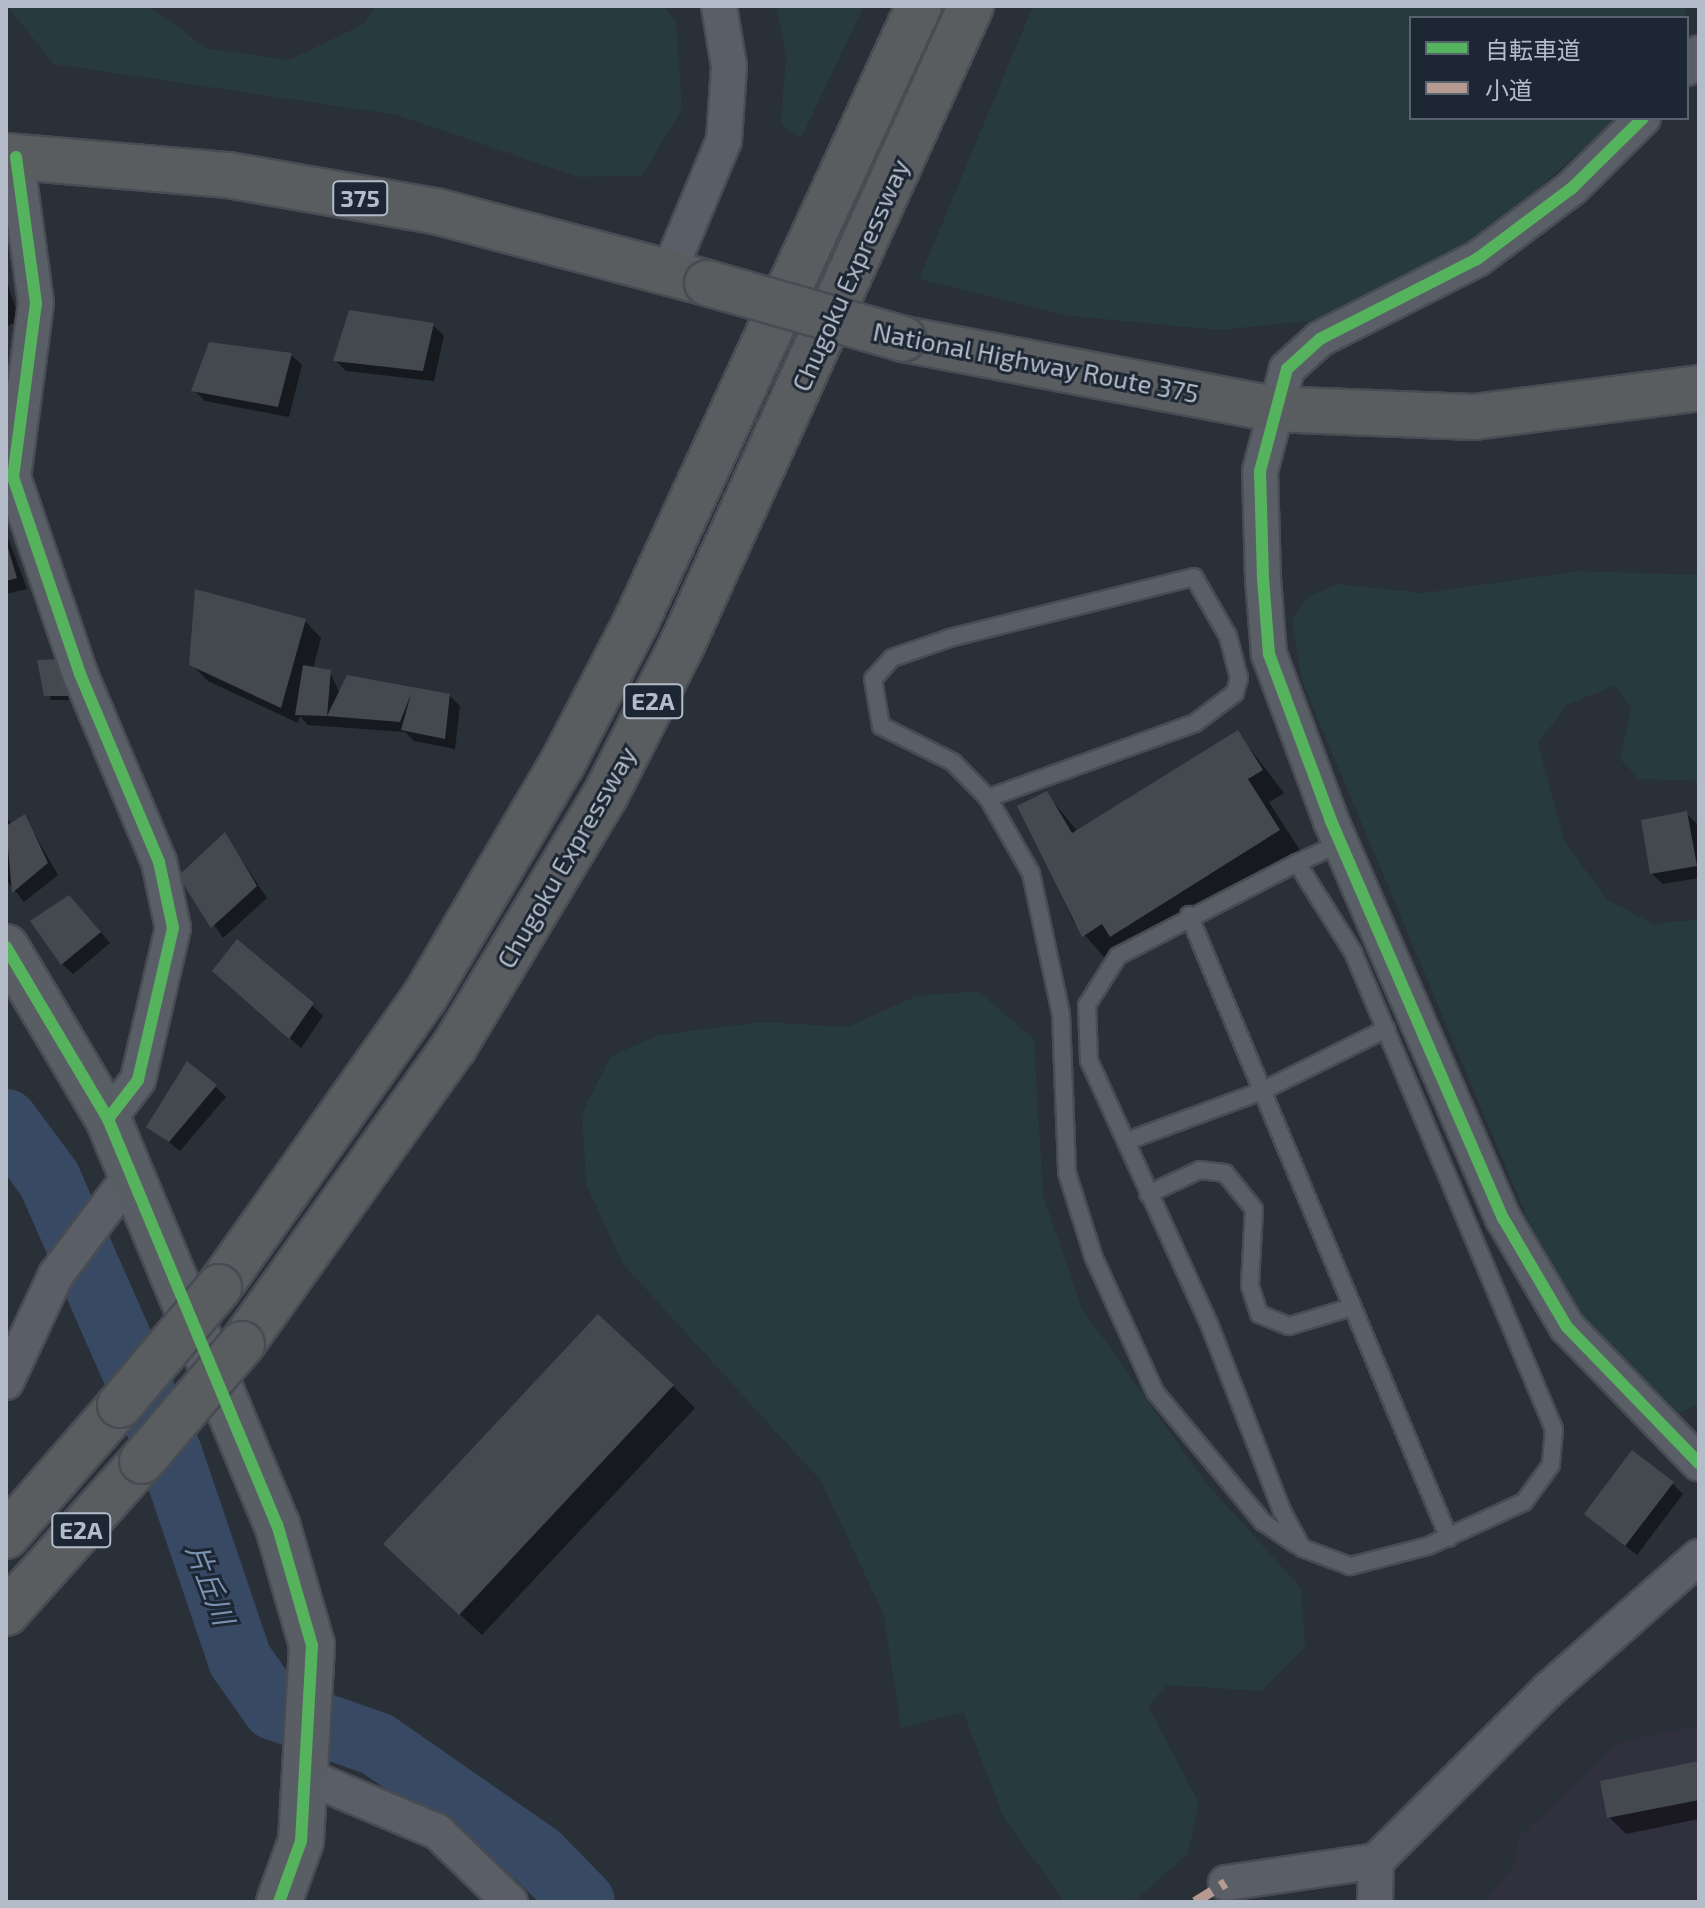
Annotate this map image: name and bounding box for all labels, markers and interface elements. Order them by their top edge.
legend [1409,16,1689,120]
text: 自転車道 [1485,35,1581,64]
text: 小道 [1485,75,1533,104]
street label: Chugoku Expressway [785,154,915,396]
road number: 375 [332,178,388,218]
street label: National Highway Route 375 [870,315,1202,409]
road number: E2A [623,681,683,721]
street label: Chugoku Expressway [490,741,642,973]
road number: E2A [51,1510,111,1550]
water label: 片丘川 [180,1539,242,1629]

